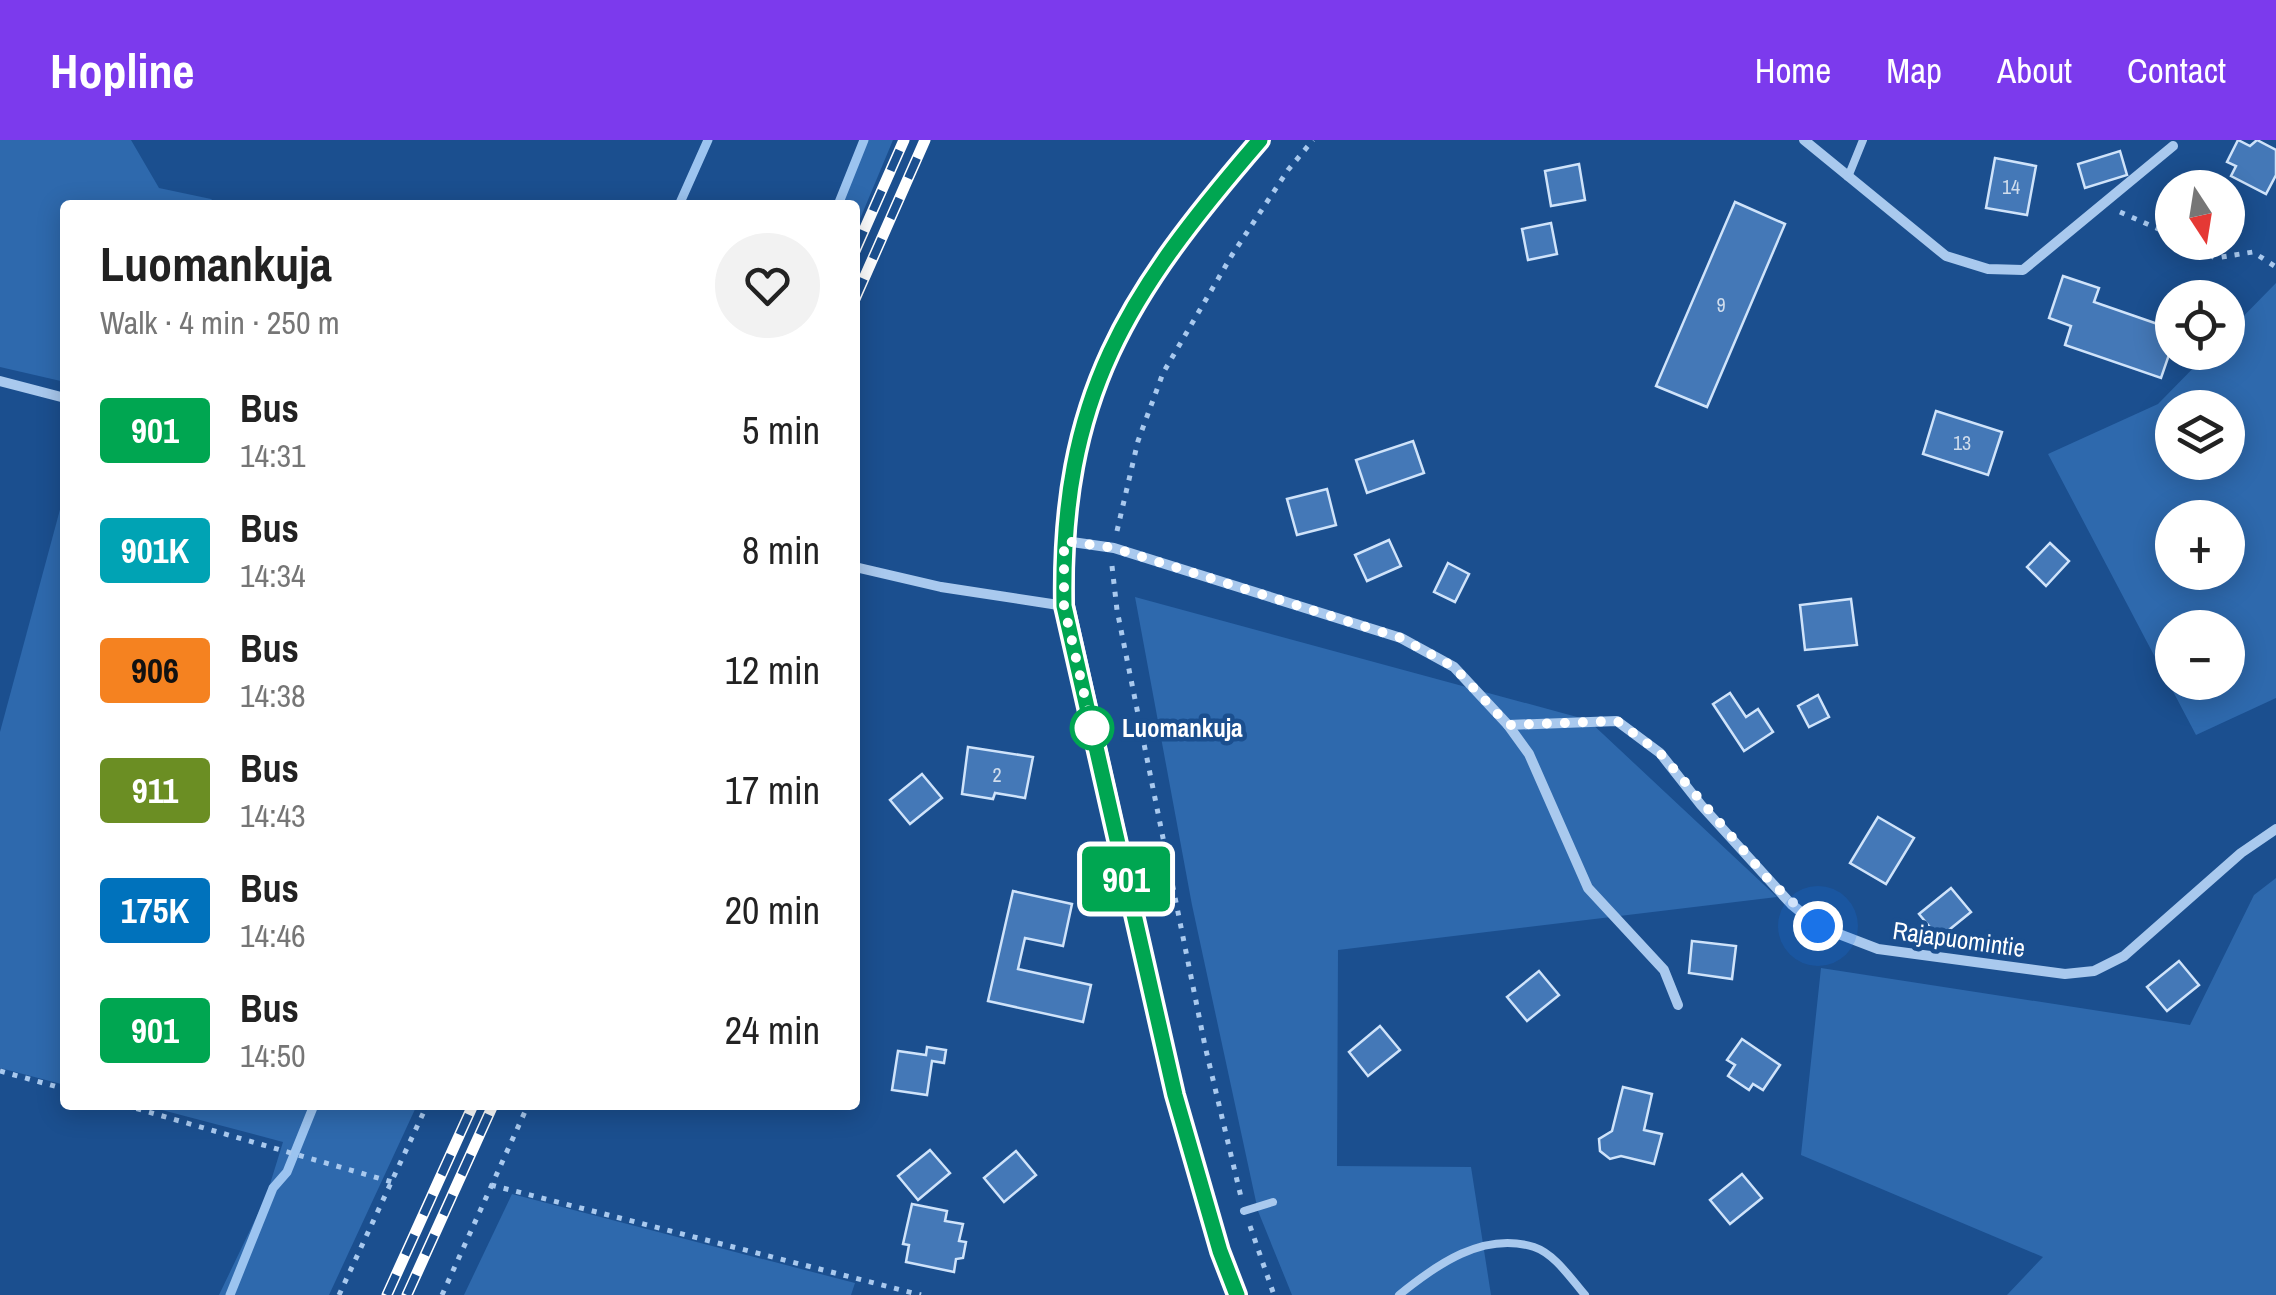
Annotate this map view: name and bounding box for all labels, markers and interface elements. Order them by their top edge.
text: Hopline [50,38,194,103]
text: Home [1755,47,1831,94]
text: Map [1886,47,1942,94]
text: About [1997,47,2072,94]
text: Contact [2127,47,2226,94]
north arrow [2155,170,2245,260]
map controls [2155,170,2245,700]
house number: 14 [2002,173,2020,200]
text: Luomankuja [100,231,332,296]
button: heart [715,233,820,338]
button: locate [2155,280,2245,370]
house number: 9 [1716,291,1726,318]
text: Walk · 4 min · 250 m [100,301,340,344]
text: Bus [240,383,299,434]
button: layers [2155,390,2245,480]
text: 5 min [742,405,820,456]
text: 901 [131,407,179,454]
house number: 13 [1953,429,1971,456]
text: 14:31 [240,434,306,477]
button: + [2155,500,2245,590]
text: Bus [240,503,299,554]
text: 8 min [742,525,820,576]
text: 901K [121,527,189,574]
text: 14:34 [240,554,306,597]
button: − [2155,610,2245,700]
text: Bus [240,623,299,674]
text: 12 min [725,645,820,696]
text: 906 [131,647,179,694]
text: 14:38 [240,674,306,717]
marker: Luomankuja [1071,707,1113,749]
place label: Luomankuja [1122,711,1243,745]
text: Bus [240,743,299,794]
house number: 2 [992,761,1002,788]
text: 17 min [725,765,820,816]
text: 911 [132,767,178,814]
text: 14:43 [240,794,306,837]
line badge: 901 [1068,846,1184,912]
text: 901 [1102,856,1150,903]
text: Bus [240,863,299,914]
text: 20 min [725,885,820,936]
text: 175K [121,887,189,934]
your location [1793,901,1843,951]
street label: Rajapuomintie [1891,913,2027,965]
text: 14:46 [240,914,306,957]
text: Bus [240,983,299,1034]
text: 24 min [725,1005,820,1056]
text: 901 [131,1007,179,1054]
text: 14:50 [240,1034,306,1077]

